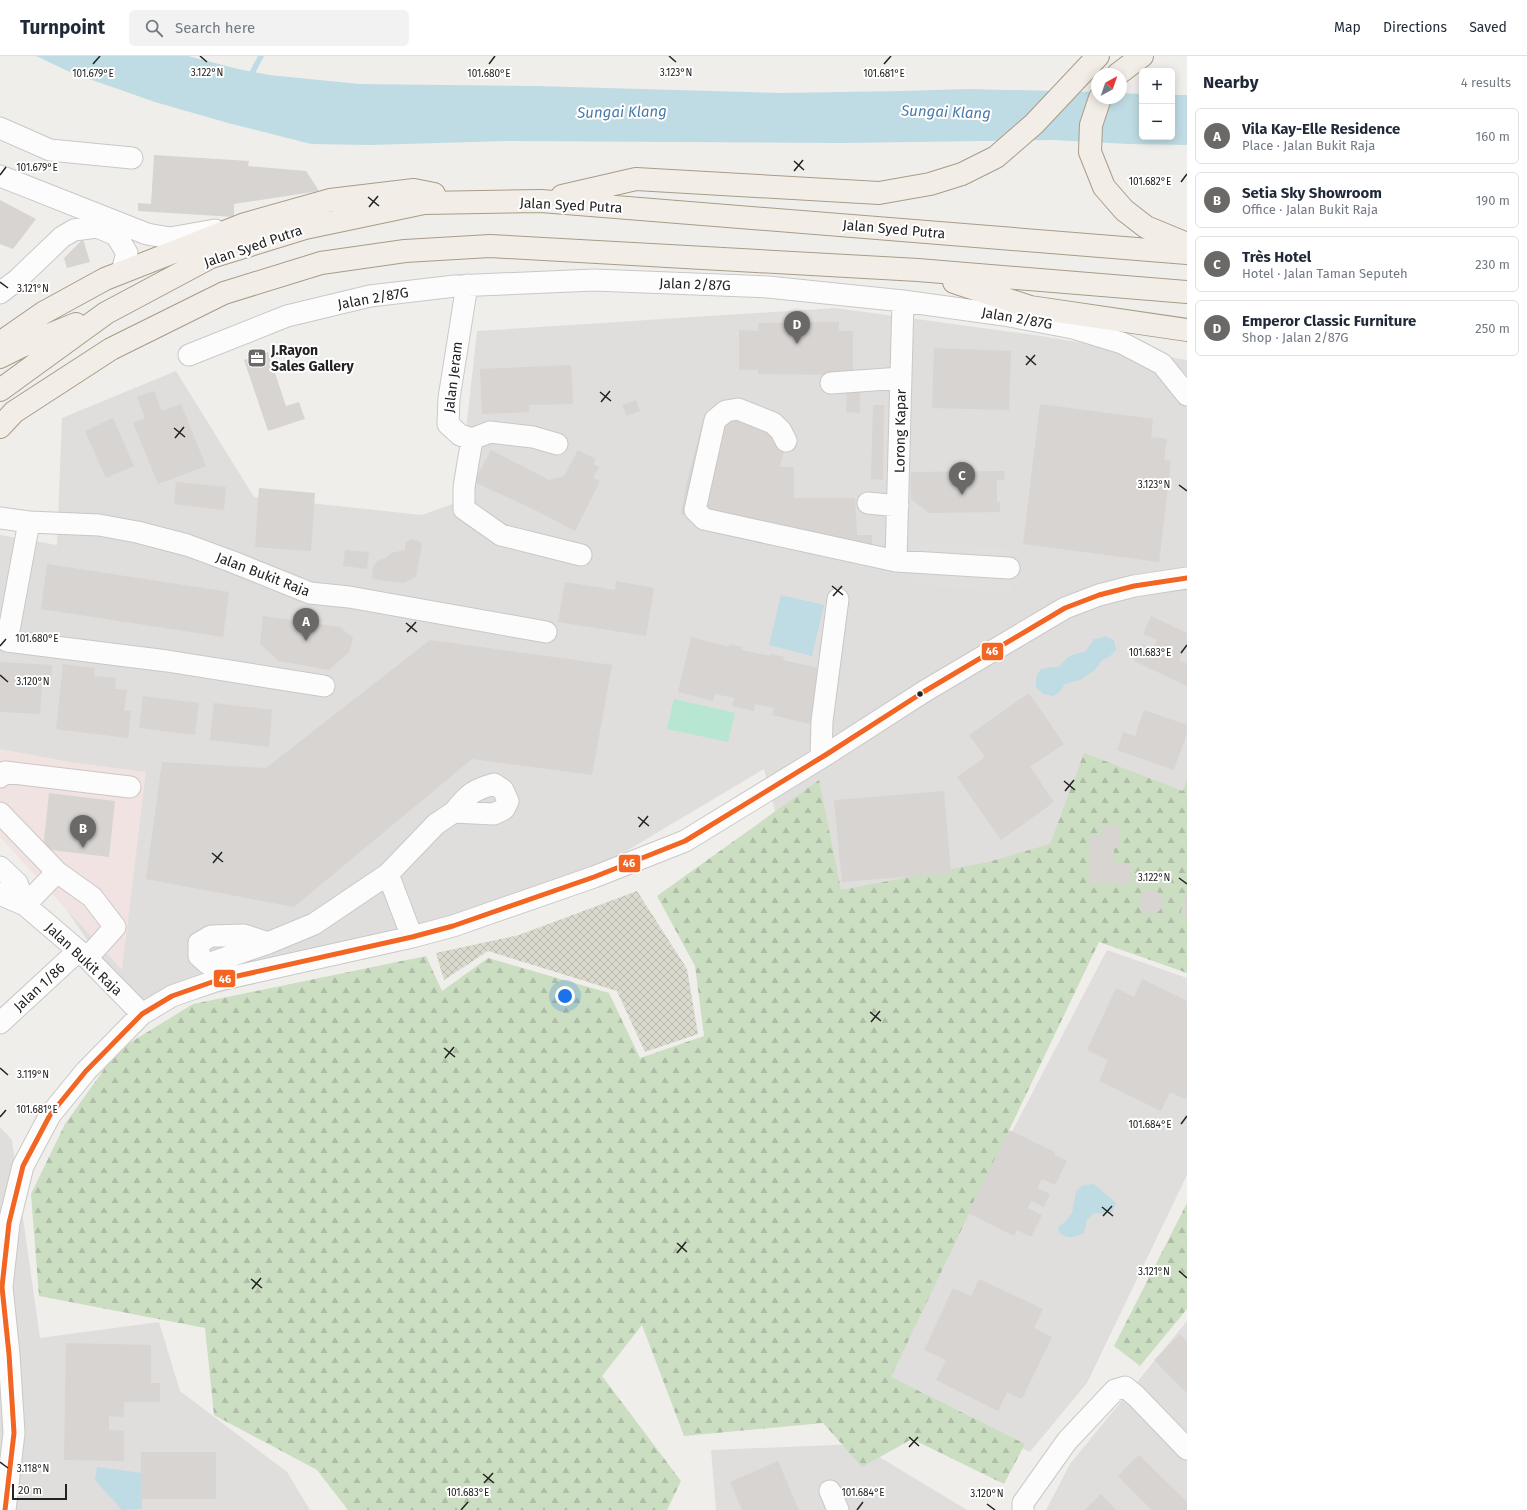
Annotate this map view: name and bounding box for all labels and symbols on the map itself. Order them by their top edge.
text: 3.122°N [191,67,223,79]
text: 3.123°N [660,67,692,79]
text: 101.679°E [72,68,114,80]
text: 101.680°E [467,68,511,80]
text: 101.681°E [863,68,905,80]
north arrow [1091,68,1127,104]
water label: Sungai Klang [900,101,991,123]
water label: Sungai Klang [576,102,667,122]
text: 101.679°E [16,162,58,174]
text: 101.682°E [1129,176,1171,188]
street label: Jalan Syed Putra [519,194,623,217]
street label: Jalan Syed Putra [842,217,946,242]
street label: Jalan Syed Putra [202,222,305,271]
street label: Jalan 2/87G [659,275,731,294]
text: 3.121°N [17,283,49,295]
street label: Jalan 2/87G [336,284,410,313]
street label: Jalan 2/87G [980,304,1054,333]
pin: D [784,311,810,344]
street label: Jalan Jeram [441,340,466,414]
place label: J.Rayon Sales Gallery [270,342,355,375]
office icon: J.Rayon Sales Gallery [246,347,268,369]
street label: Lorong Kapar [891,388,910,473]
pin: C [949,462,975,495]
text: 3.123°N [1138,479,1170,491]
street label: Jalan Bukit Raja [213,549,312,600]
pin: A [293,608,319,641]
text: 101.680°E [15,633,59,645]
line badge: 46 [981,642,1004,661]
text: 46 [986,645,998,658]
text: 101.683°E [1129,647,1171,659]
text: 3.120°N [16,676,50,688]
unlabelled marker [915,689,925,699]
pin: B [70,815,96,848]
line badge: 46 [618,854,641,873]
text: 46 [623,857,635,870]
text: 3.122°N [1138,872,1170,884]
street label: Jalan Bukit Raja [42,919,126,999]
street label: Jalan 1/86 [10,960,68,1015]
line badge: 46 [213,969,236,988]
text: 46 [219,973,231,986]
your location [555,986,575,1006]
text: 3.119°N [17,1069,49,1081]
text: 101.681°E [16,1104,58,1116]
text: 101.684°E [1128,1119,1172,1131]
text: 3.121°N [1138,1266,1170,1278]
text: 3.118°N [17,1463,49,1475]
scale bar [12,1482,67,1501]
text: 101.683°E [447,1487,489,1499]
text: 101.684°E [841,1487,885,1499]
text: 3.120°N [970,1488,1004,1500]

